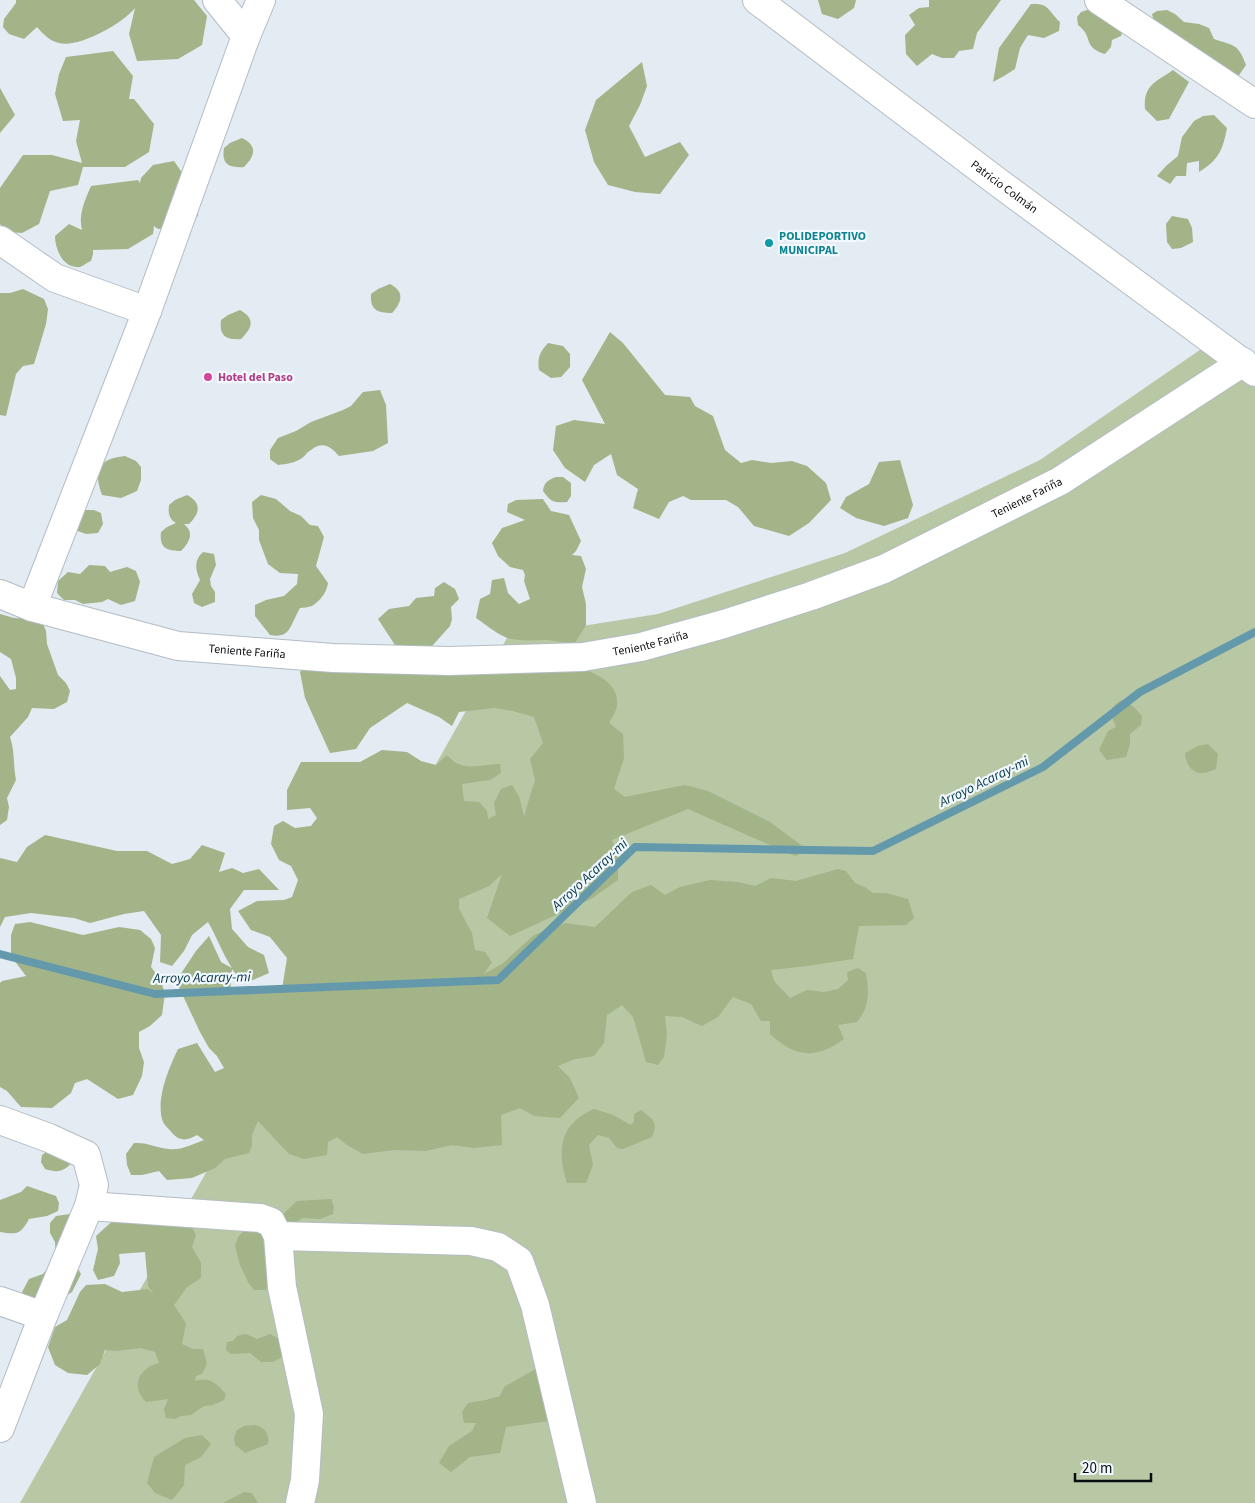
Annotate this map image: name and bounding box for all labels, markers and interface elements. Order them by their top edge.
street label: Patricio Colmán [967,156,1041,217]
place label: POLIDEPORTIVO MUNICIPAL [779,228,866,259]
marker: POLIDEPORTIVO MUNICIPAL [763,237,775,249]
place label: Hotel del Paso [218,369,293,386]
marker: Hotel del Paso [202,371,214,383]
street label: Teniente Fariña [988,473,1065,523]
street label: Teniente Fariña [611,626,690,660]
street label: Teniente Fariña [208,640,286,663]
water label: Arroyo Acaray-mi [935,751,1033,813]
water label: Arroyo Acaray-mi [547,834,633,916]
water label: Arroyo Acaray-mi [152,967,252,989]
scale bar [1075,1450,1151,1482]
text: 20 m [1082,1458,1112,1479]

